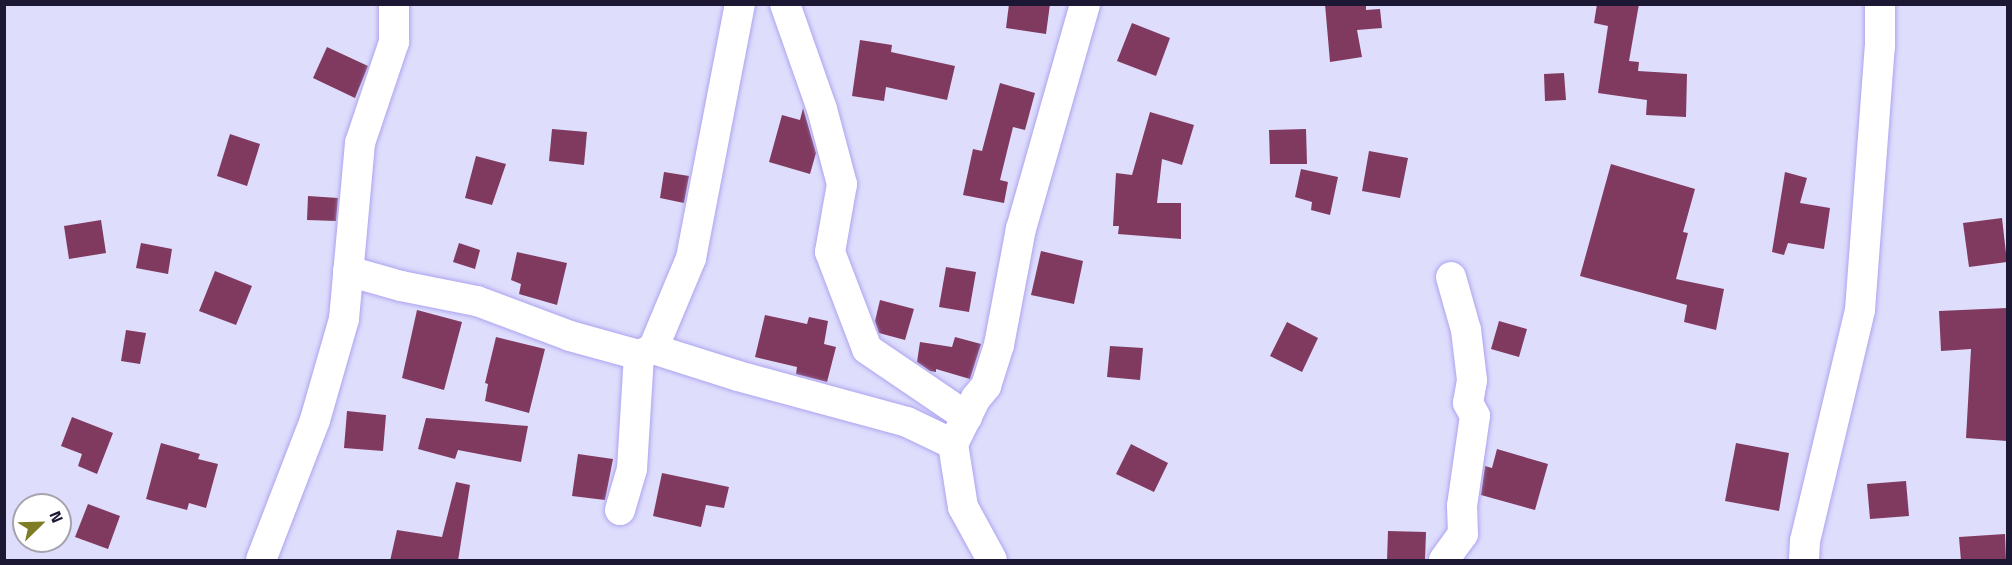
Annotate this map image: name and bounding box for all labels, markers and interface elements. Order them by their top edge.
north arrow [12,493,72,553]
text: N [44,507,70,527]

